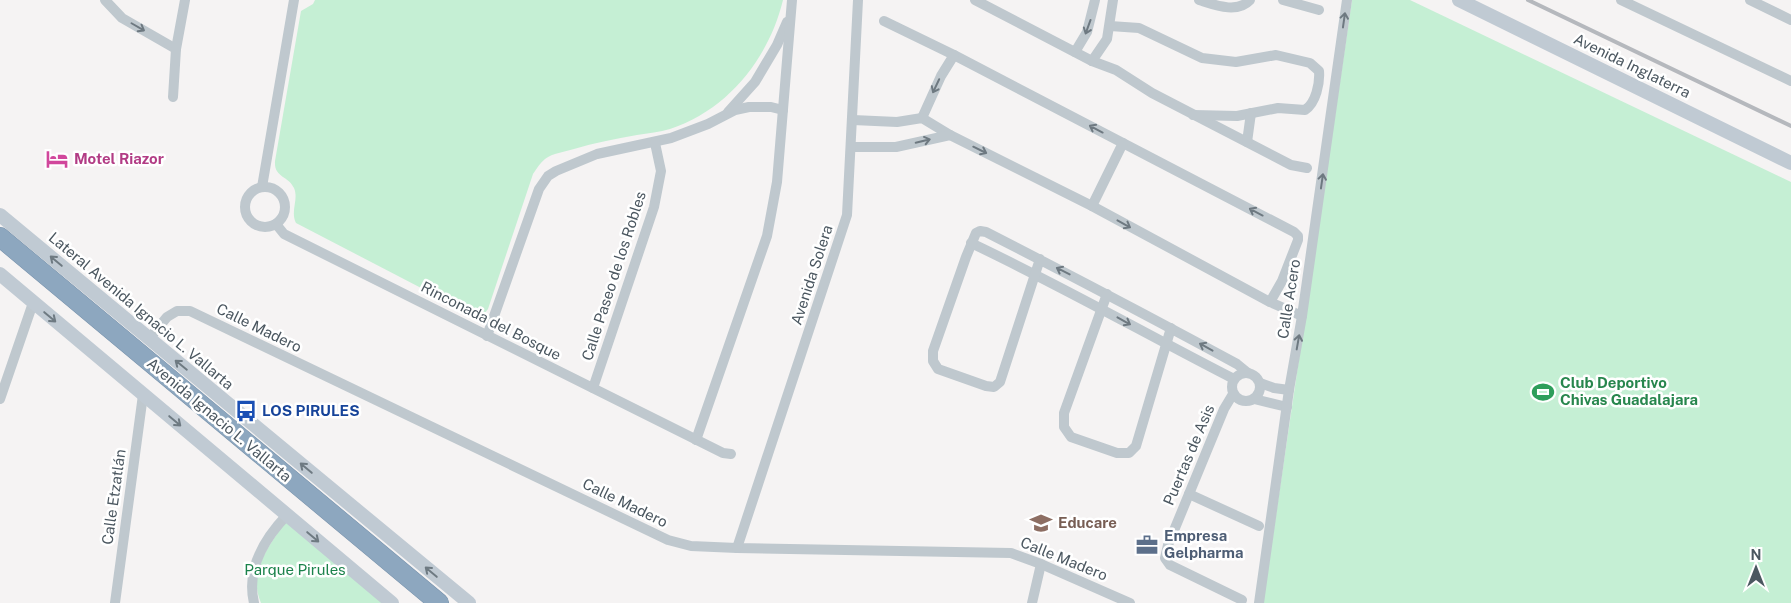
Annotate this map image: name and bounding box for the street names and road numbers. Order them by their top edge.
street label: Avenida Inglaterra [1571,30,1693,101]
street label: Calle Paseo de los Robles [578,189,649,363]
street label: Avenida Solera [787,223,836,327]
street label: Lateral Avenida Ignacio L. Vallarta [46,228,237,393]
street label: Calle Acero [1274,258,1303,340]
street label: Rinconada del Bosque [418,278,564,363]
street label: Calle Madero [214,300,304,355]
street label: Avenida Ignacio L. Vallarta [144,354,295,485]
street label: Puertas de Asis [1160,402,1217,508]
street label: Calle Etzatlán [98,448,129,546]
street label: Calle Madero [580,475,670,530]
street label: Calle Madero [1018,533,1110,584]

